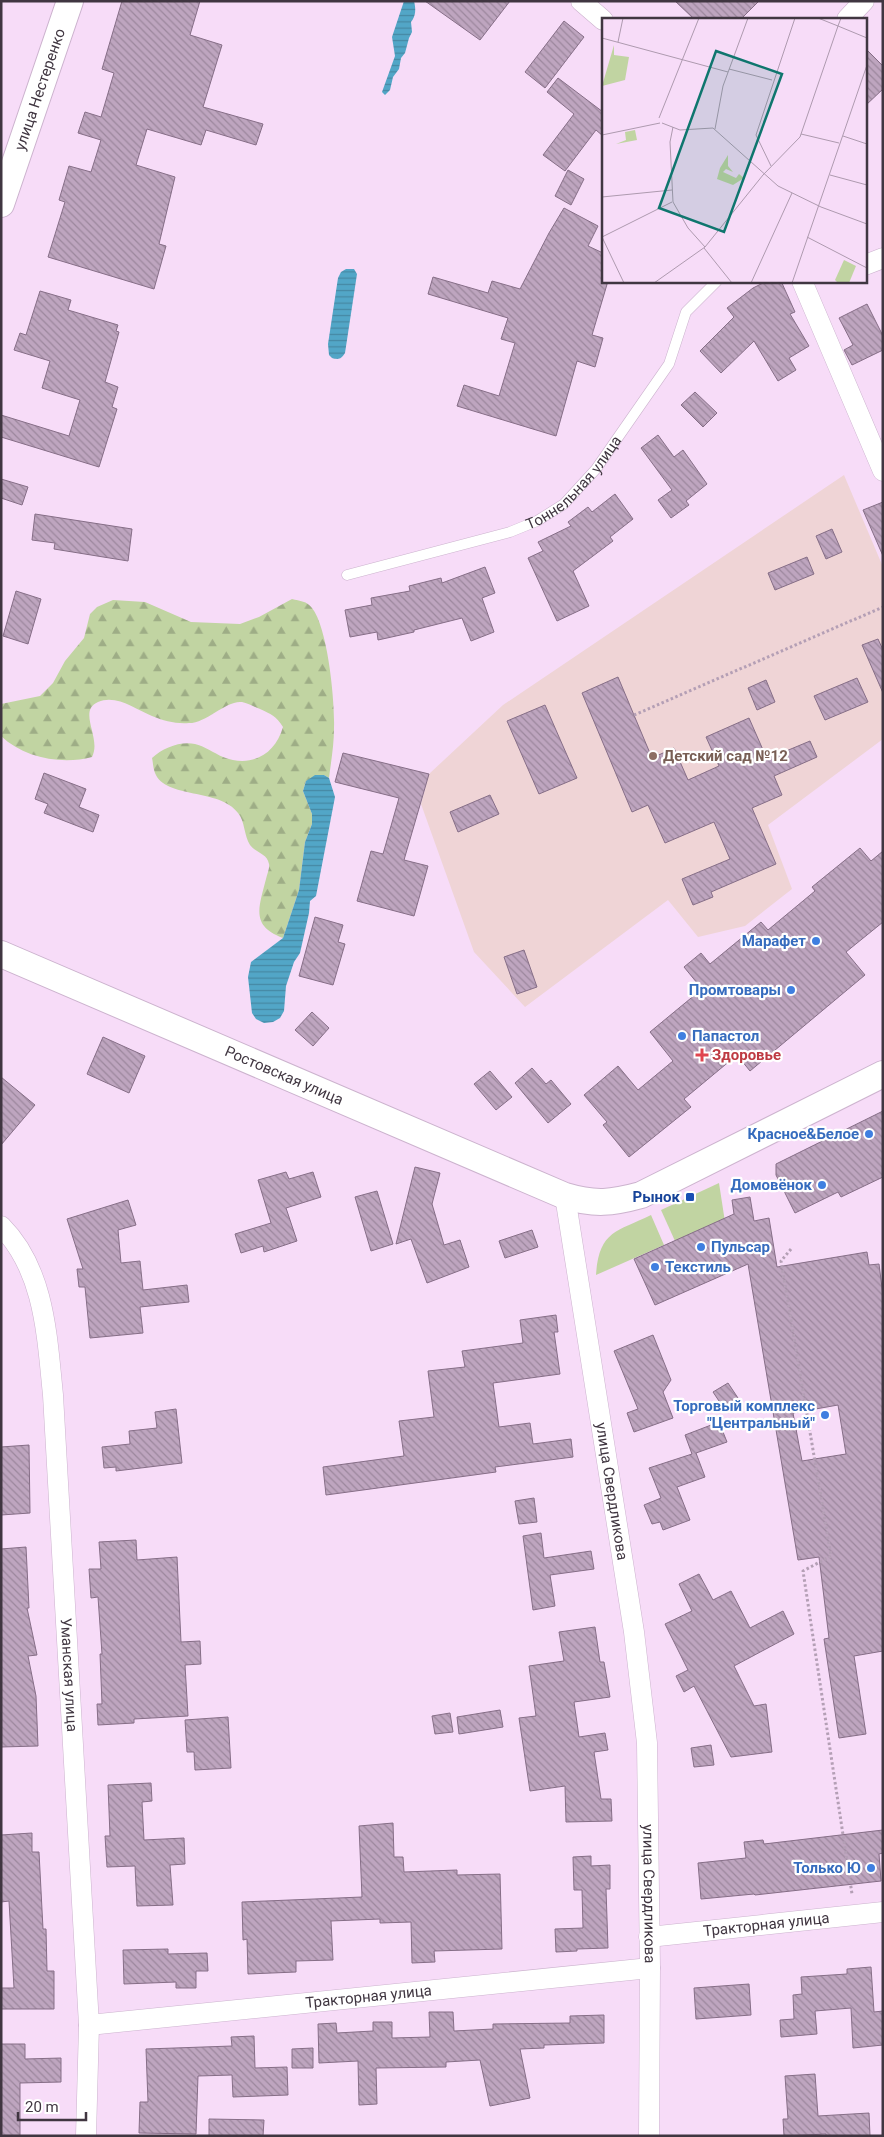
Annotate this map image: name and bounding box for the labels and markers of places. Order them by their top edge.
place label: Детский сад №12 [663,747,788,765]
marker: Детский сад №12 [647,750,659,762]
place label: Марафет [742,932,806,950]
marker: Марафет [810,935,822,947]
place label: Промтовары [689,981,781,999]
marker: Промтовары [785,984,797,996]
place label: Папастол [692,1027,759,1045]
marker: Папастол [676,1030,688,1042]
place label: Здоровье [712,1046,781,1064]
marker: Здоровье [696,1049,708,1061]
place label: Красное&Белое [748,1125,859,1143]
marker: Красное&Белое [863,1128,875,1140]
place label: Домовёнок [731,1176,813,1194]
marker: Домовёнок [816,1179,828,1191]
place label: Рынок [633,1188,681,1206]
marker: Рынок [684,1191,696,1203]
place label: Пульсар [711,1238,770,1256]
marker: Пульсар [695,1241,707,1253]
place label: Текстиль [665,1258,731,1276]
marker: Текстиль [649,1261,661,1273]
place label: Торговый комплекс "Центральный" [673,1397,815,1432]
marker: Торговый комплекс "Центральный" [819,1409,831,1421]
place label: Только Ю [793,1859,861,1877]
marker: Только Ю [865,1862,877,1874]

